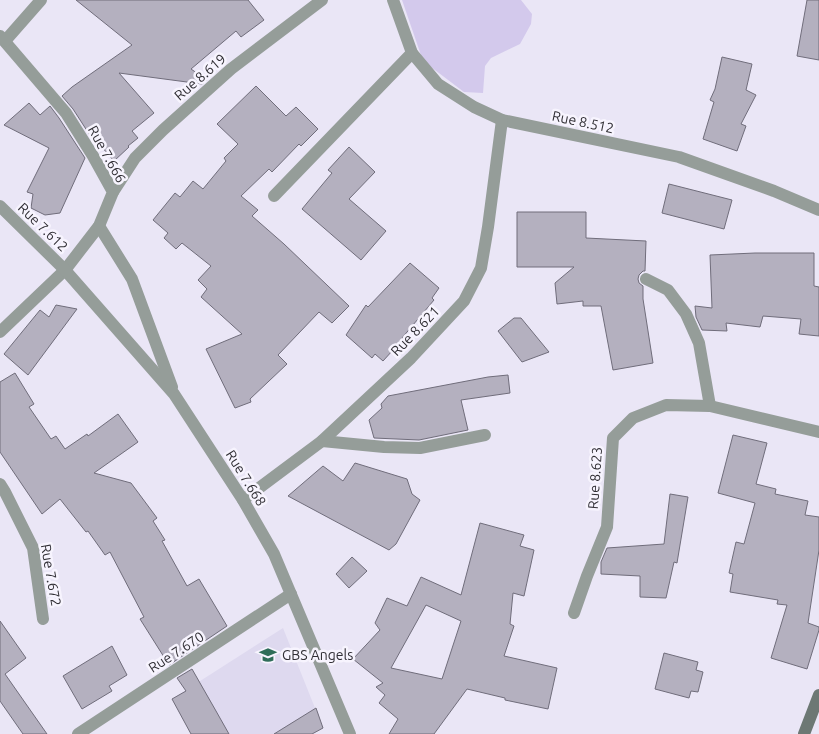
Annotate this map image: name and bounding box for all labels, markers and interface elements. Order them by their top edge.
street label: Rue 8.619 [171,50,229,104]
street label: Rue 8.512 [551,108,615,136]
street label: Rue 7.666 [85,123,129,185]
street label: Rue 7.612 [15,199,71,255]
street label: Rue 8.621 [387,303,443,359]
street label: Rue 8.623 [585,446,605,510]
street label: Rue 7.668 [223,447,269,509]
street label: Rue 7.672 [38,543,64,607]
street label: Rue 7.670 [145,628,207,676]
school or university icon: GBS Angels [258,645,278,665]
place label: GBS Angels [282,647,353,663]

